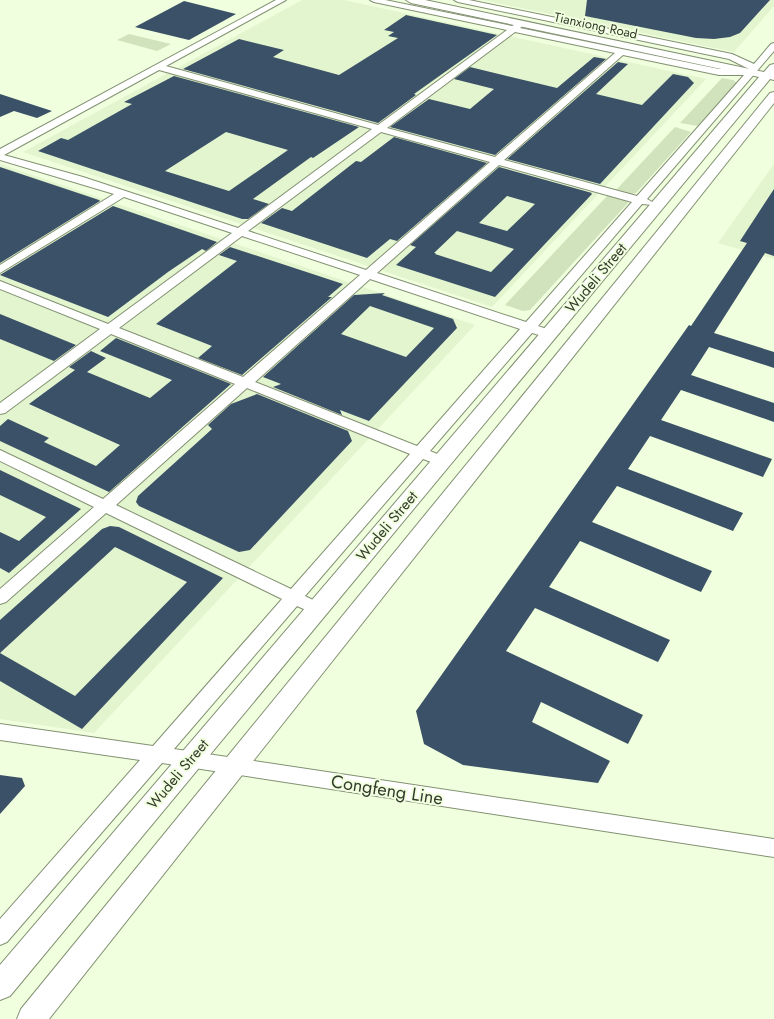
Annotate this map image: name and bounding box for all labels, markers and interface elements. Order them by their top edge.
street label: Tianxiong Road [553,7,639,44]
street label: Wudeli Street [560,238,632,318]
street label: Wudeli Street [351,486,423,566]
street label: Wudeli Street [142,734,214,814]
street label: Congfeng Line [329,768,445,812]

